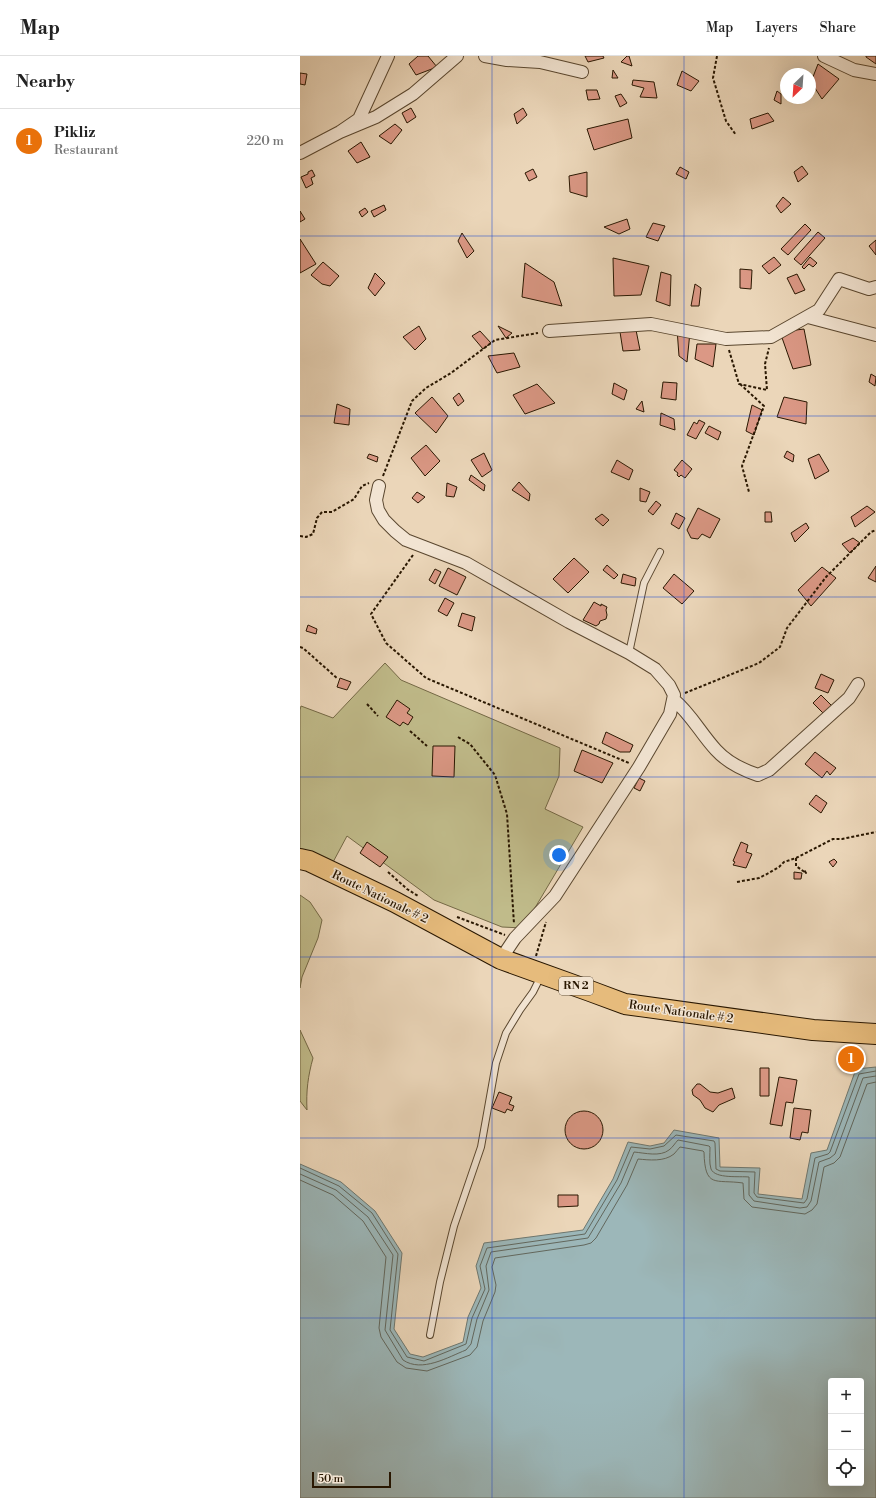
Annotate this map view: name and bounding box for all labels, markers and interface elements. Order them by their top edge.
text: Map [20,16,60,40]
text: Map [706,19,733,37]
text: Layers [755,19,798,37]
text: Share [820,19,856,37]
north arrow [780,68,816,104]
text: Nearby [16,71,75,93]
text: Pikliz [54,123,95,142]
text: 1 [26,133,32,149]
text: 220 m [246,133,284,149]
text: Restaurant [54,142,119,158]
your location [549,845,569,865]
street label: Route Nationale # 2 [329,867,431,927]
road number: RN 2 [559,977,593,995]
street label: Route Nationale # 2 [628,997,734,1027]
pin: 1 [838,1044,864,1074]
map controls [828,1378,864,1486]
button: + [828,1378,864,1414]
button: − [828,1414,864,1450]
button: locate [828,1450,864,1486]
scale bar [312,1470,391,1489]
text: 50 m [318,1472,343,1486]

